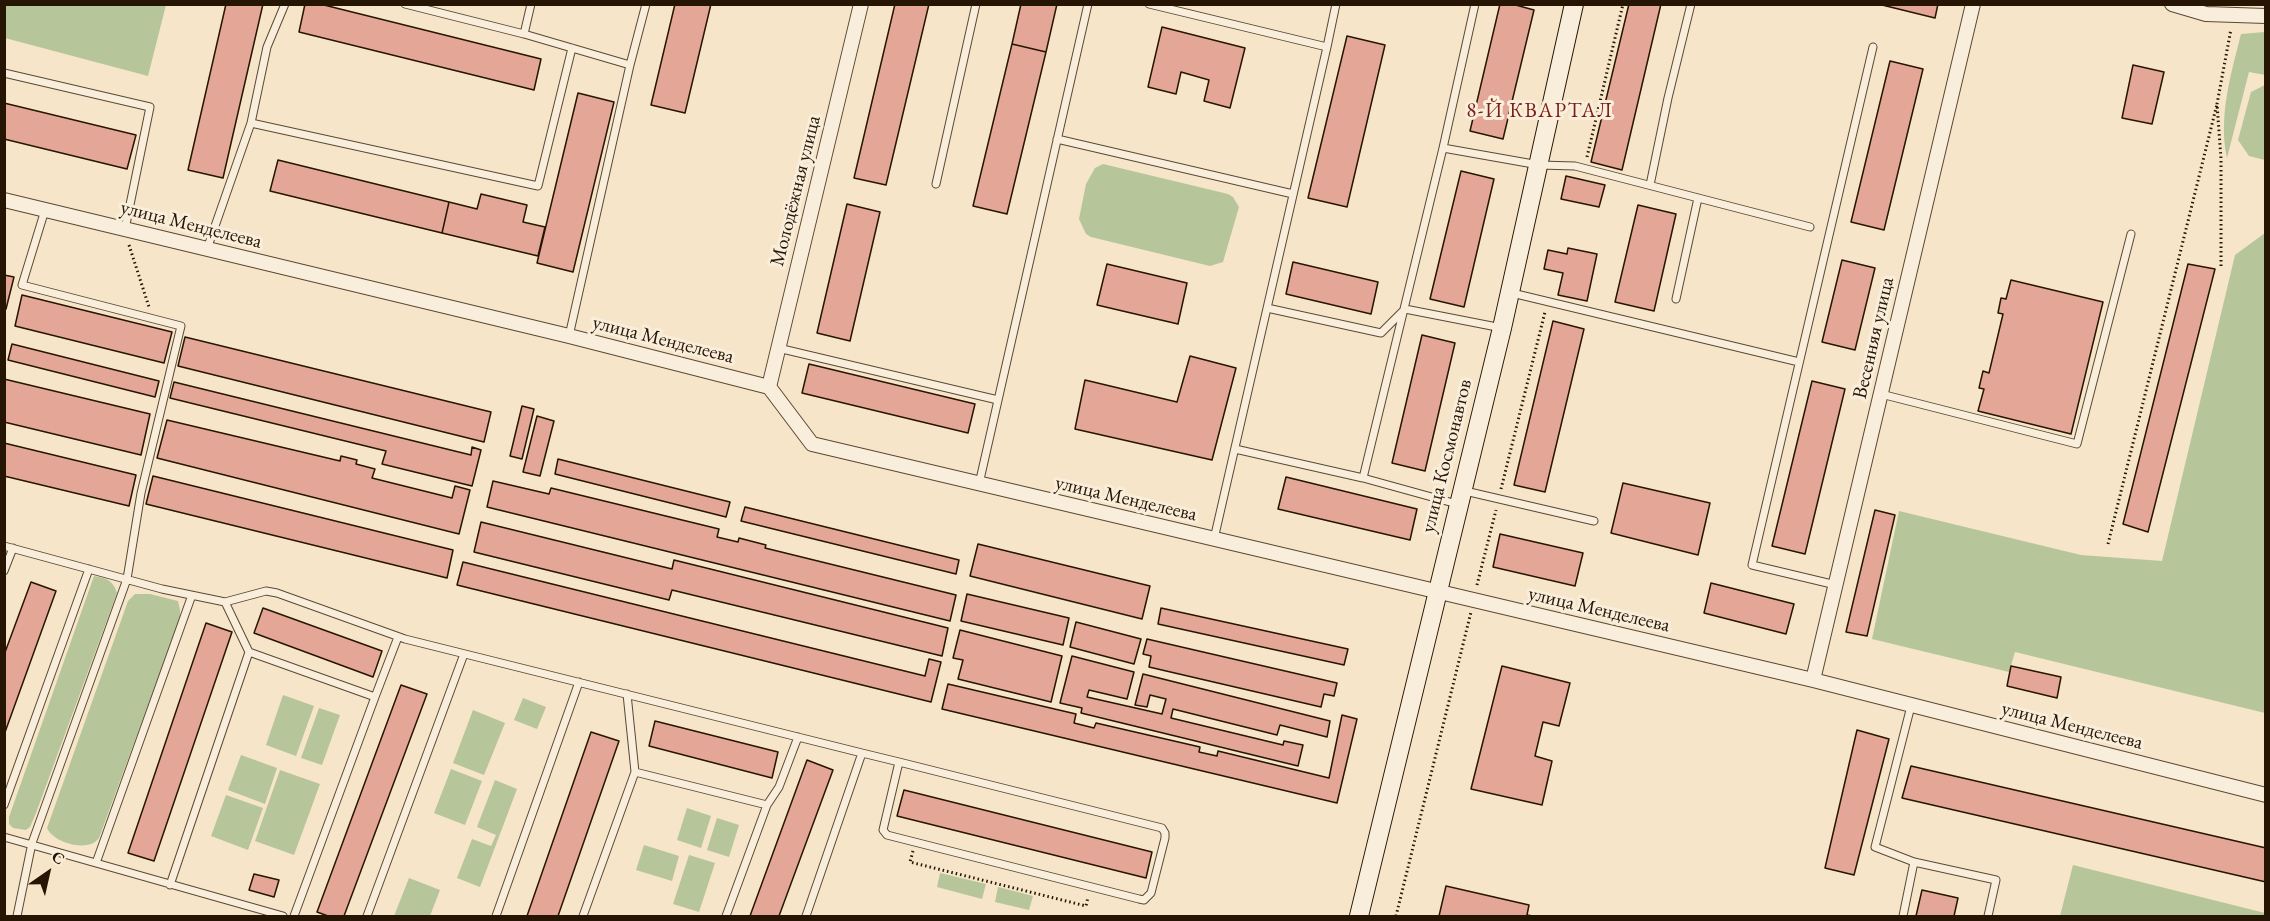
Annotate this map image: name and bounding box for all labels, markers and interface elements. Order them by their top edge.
district label: 8-Й КВАРТАЛ [1466,98,1614,124]
street label: Молодёжная улица [766,113,826,269]
street label: улица Менделеева [118,196,264,254]
street label: Весенняя улица [1848,275,1900,401]
street label: улица Менделеева [590,311,736,369]
street label: улица Космонавтов [1416,377,1478,535]
street label: улица Менделеева [1053,471,1199,527]
street label: улица Менделеева [1526,582,1672,638]
street label: улица Менделеева [1999,697,2145,755]
north arrow [18,843,78,903]
text: С [48,846,69,870]

